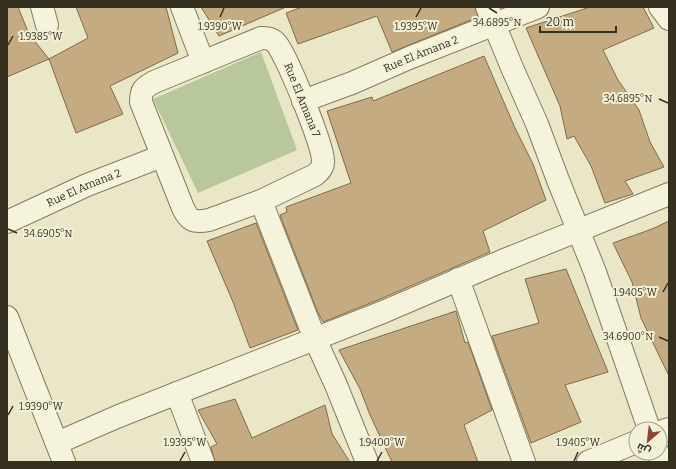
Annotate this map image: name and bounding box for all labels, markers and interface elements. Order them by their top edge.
scale bar [540,8,616,34]
text: 20 m [546,15,575,29]
text: 34.6895°N [473,17,521,29]
text: 1.9390°W [198,21,243,33]
text: 1.9395°W [394,21,438,33]
text: 1.9385°W [19,31,63,43]
street label: Rue El Amana 2 [381,33,460,75]
street label: Rue El Amana 7 [281,61,323,140]
text: 34.6895°N [604,93,652,105]
street label: Rue El Amana 2 [44,166,123,209]
text: 34.6905°N [23,228,73,240]
text: 1.9405°W [613,287,658,299]
text: 34.6900°N [603,331,653,343]
text: 1.9390°W [19,401,64,413]
north arrow [628,421,668,461]
text: 1.9395°W [163,437,207,449]
text: 1.9400°W [359,437,405,449]
text: 1.9405°W [556,437,601,449]
text: ش [634,440,653,458]

